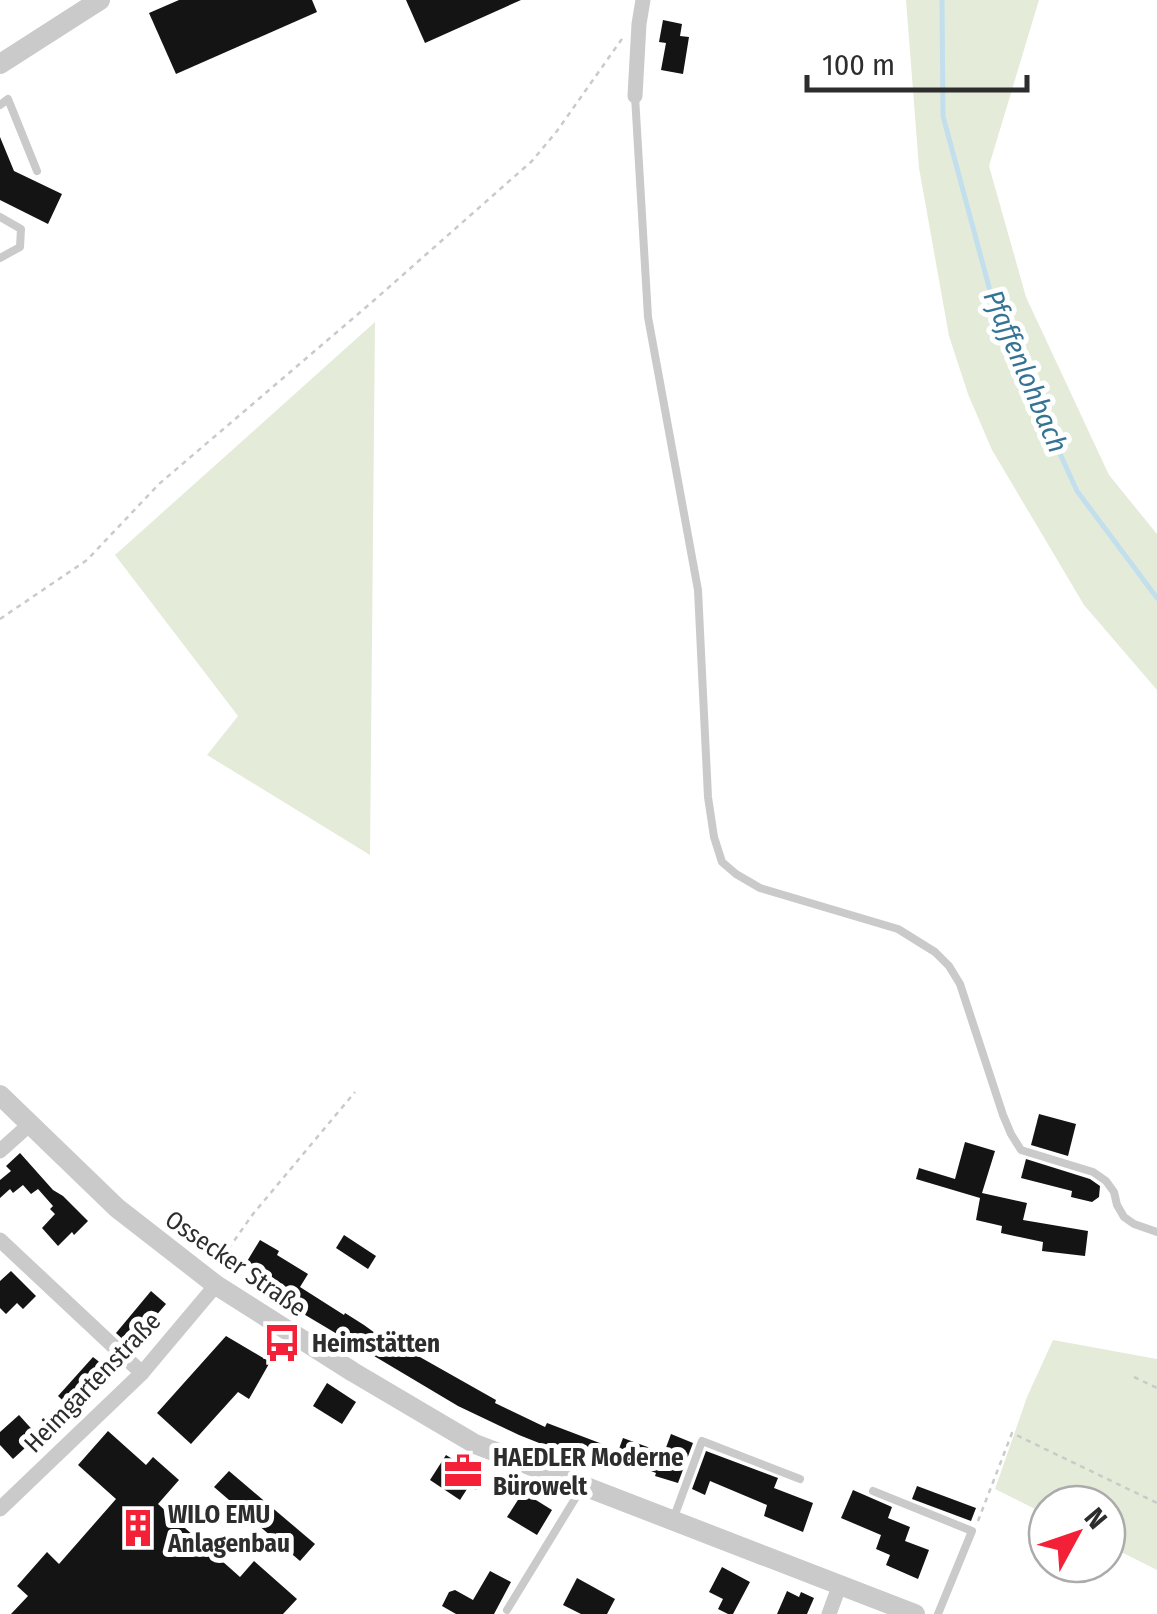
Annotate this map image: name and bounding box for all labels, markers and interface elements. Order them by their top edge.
scale bar [807,30,1027,92]
text: 100 m [822,47,895,83]
water label: Pfaffenlohbach [976,285,1075,457]
street label: Ossecker Straße [159,1204,312,1323]
street label: Heimgartenstraße [18,1306,167,1459]
bus stop icon: Heimstätten [261,1322,303,1364]
place label: Heimstätten [312,1329,440,1359]
place label: HAEDLER Moderne Bürowelt [493,1443,684,1502]
office icon: HAEDLER Moderne Bürowelt [442,1450,484,1492]
north arrow [1027,1484,1127,1584]
place label: WILO EMU Anlagenbau [167,1500,290,1559]
text: N [1078,1501,1114,1535]
building icon: WILO EMU Anlagenbau [117,1507,159,1549]

